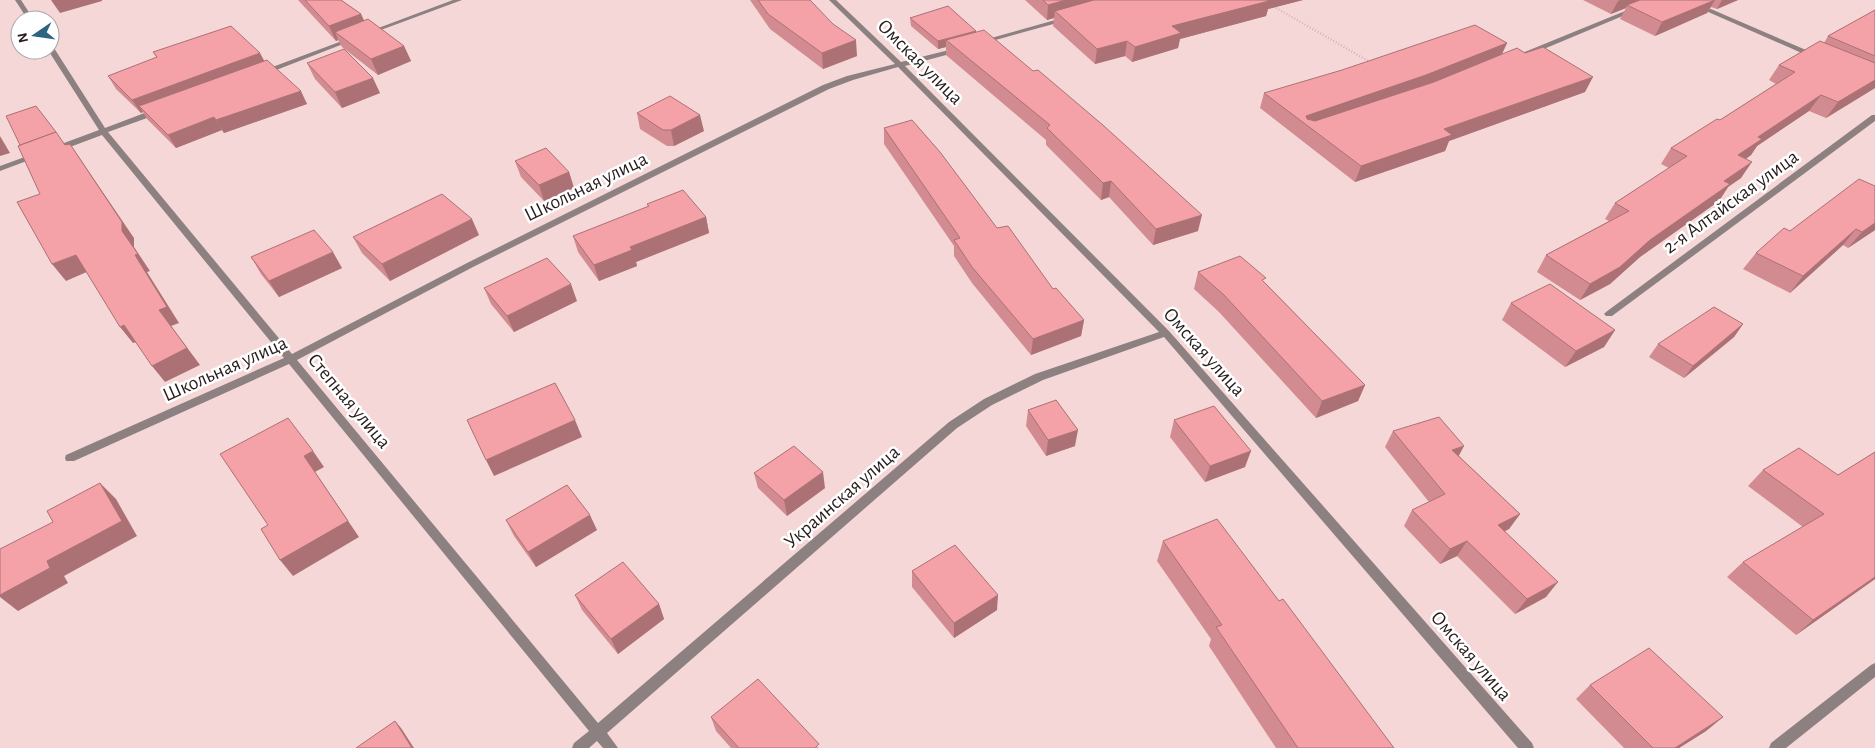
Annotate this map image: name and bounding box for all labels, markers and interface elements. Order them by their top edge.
north arrow [10,10,60,60]
street label: Омская улица [873,15,967,109]
text: N [15,31,31,44]
street label: 2-я Алтайская улица [1660,146,1802,258]
street label: Школьная улица [521,149,651,225]
street label: Омская улица [1159,304,1249,400]
street label: Школьная улица [160,333,290,405]
street label: Степная улица [304,350,394,452]
street label: Украинская улица [781,442,903,552]
street label: Омская улица [1427,607,1515,705]

